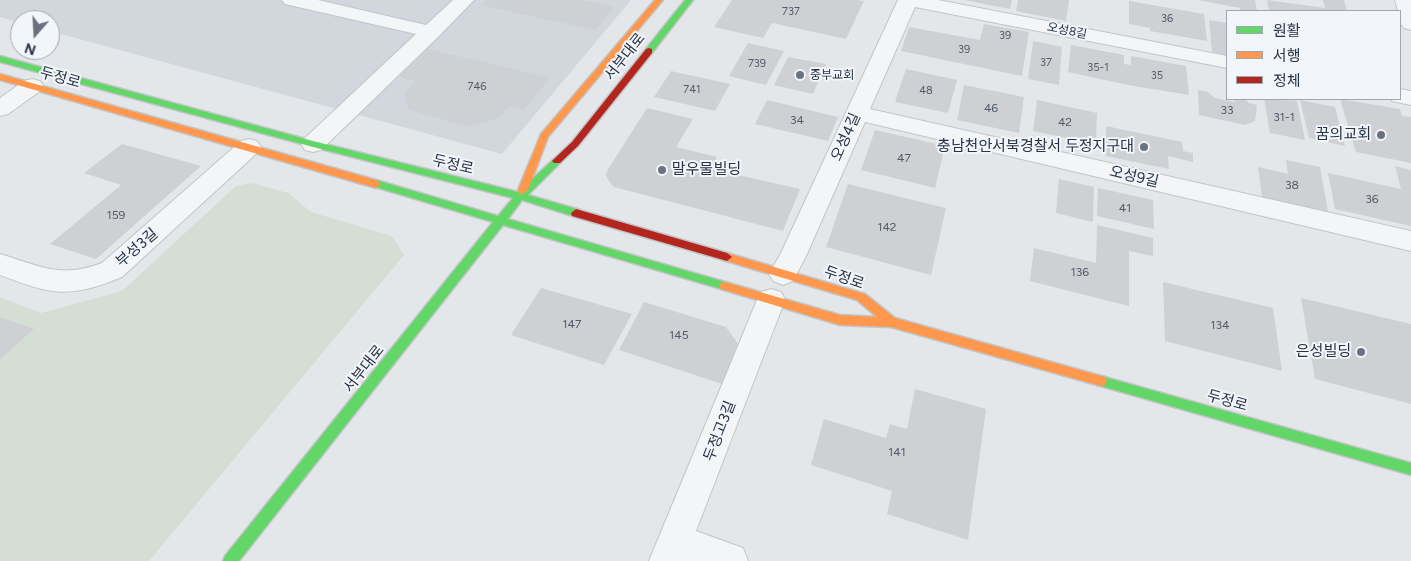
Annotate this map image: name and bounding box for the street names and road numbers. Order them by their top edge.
street label: 오성8길 [1046,20,1088,42]
street label: 서부대로 [601,30,649,84]
street label: 두정로 [38,64,82,92]
street label: 오성4길 [827,110,865,164]
street label: 두정로 [431,152,475,178]
street label: 오성9길 [1108,163,1160,191]
street label: 부성3길 [112,225,162,271]
street label: 두정로 [821,263,867,293]
street label: 서부대로 [340,342,388,396]
street label: 두정로 [1205,387,1249,415]
street label: 두정고3길 [700,398,740,464]

